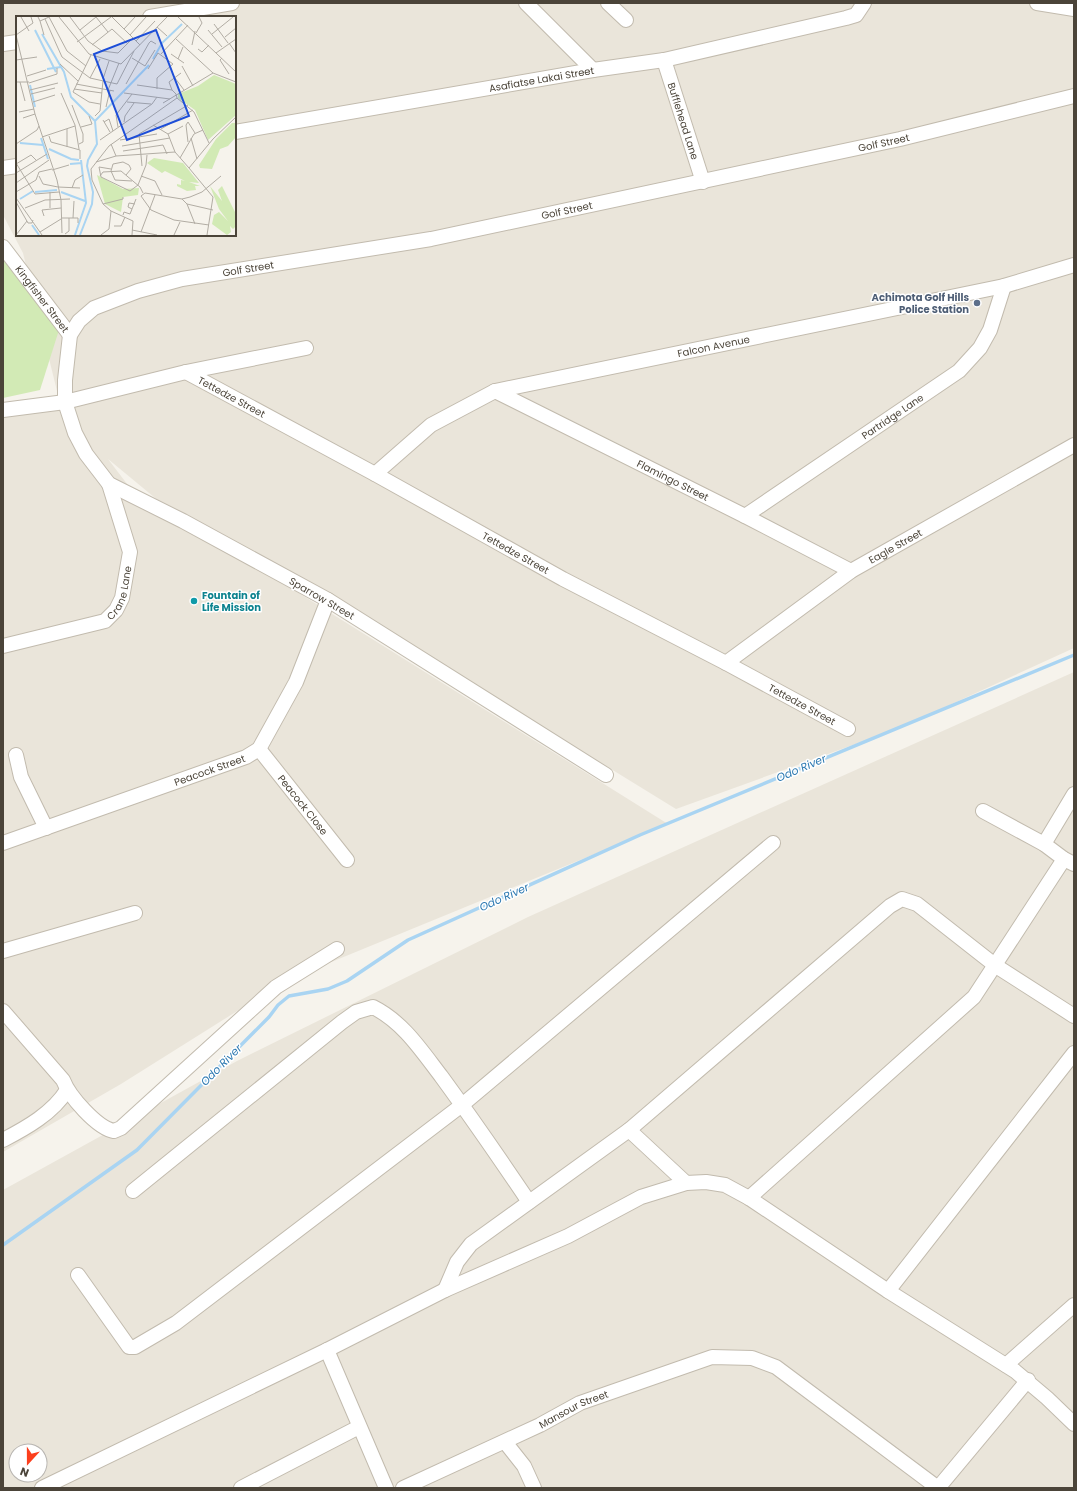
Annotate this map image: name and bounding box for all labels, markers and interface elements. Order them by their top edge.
inset map [16,16,236,236]
street label: Asafiatse Lakai Street [488,63,596,96]
street label: Bufflehead Lane [664,81,702,162]
street label: Golf Street [857,130,911,156]
street label: Golf Street [540,198,594,223]
street label: Golf Street [221,257,275,280]
street label: Kingfisher Street [11,262,73,336]
place label: Achimota Golf Hills Police Station [872,290,969,317]
marker: Achimota Golf Hills Police Station [972,298,982,308]
street label: Falcon Avenue [676,332,751,361]
street label: Tettedze Street [195,373,268,422]
street label: Partridge Lane [859,390,927,443]
street label: Flamingo Street [634,456,712,505]
street label: Eagle Street [866,525,925,568]
street label: Tettedze Street [479,528,552,578]
street label: Crane Lane [103,565,135,624]
street label: Sparrow Street [286,574,358,623]
place label: Fountain of Life Mission [202,588,261,615]
marker: Fountain of Life Mission [189,596,199,606]
street label: Tettedze Street [765,680,839,729]
water label: Odo River [774,750,829,786]
street label: Peacock Street [172,751,248,790]
street label: Peacock Close [274,772,331,838]
water label: Odo River [477,879,532,915]
water label: Odo River [197,1040,246,1089]
street label: Mansour Street [536,1387,611,1432]
north arrow [8,1443,48,1483]
text: N [18,1463,31,1481]

